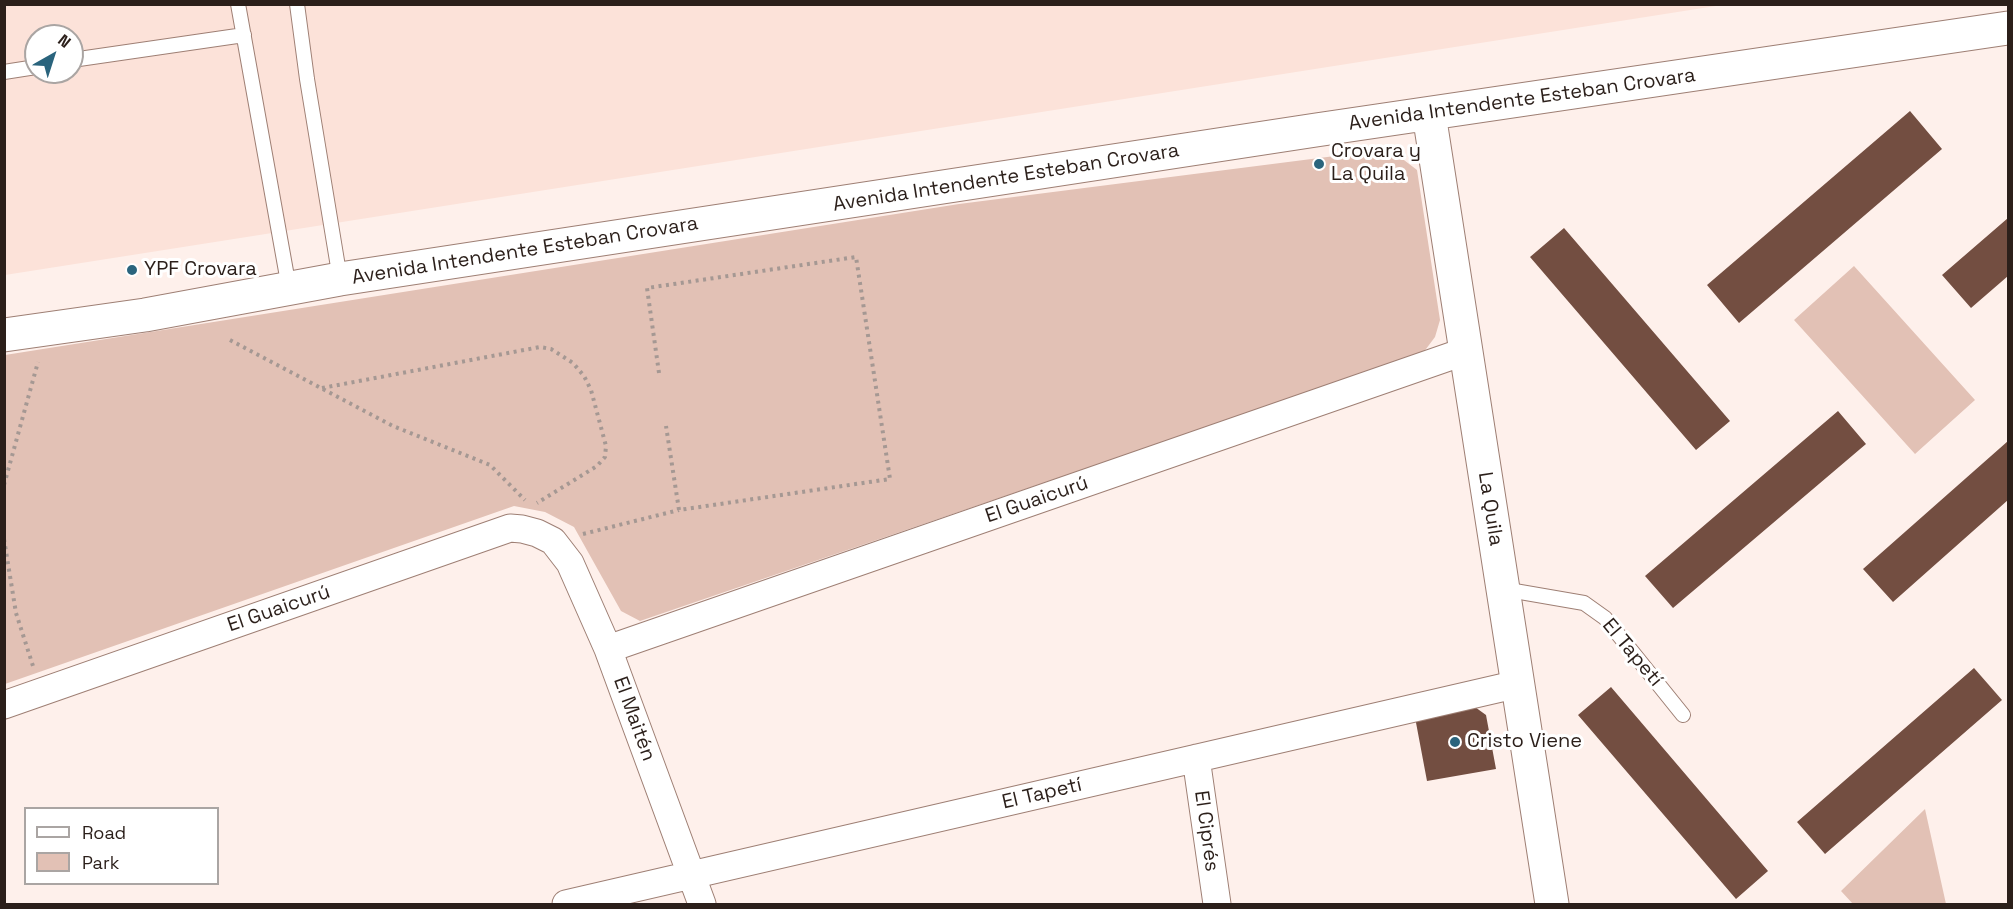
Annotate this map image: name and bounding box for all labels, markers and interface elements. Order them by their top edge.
north arrow [24,24,84,84]
text: N [54,30,75,53]
street label: Avenida Intendente Esteban Crovara [1347,64,1697,136]
street label: Avenida Intendente Esteban Crovara [831,139,1181,217]
place label: Crovara y La Quila [1331,140,1421,187]
marker: Crovara y La Quila [1312,157,1326,171]
street label: Avenida Intendente Esteban Crovara [350,212,700,290]
place label: YPF Crovara [144,258,257,282]
marker: YPF Crovara [125,263,139,277]
street label: La Quila [1472,470,1508,548]
street label: El Guaicurú [982,471,1092,529]
street label: El Guaicurú [224,580,334,638]
street label: El Tapetí [1597,614,1667,692]
street label: El Maitén [608,674,660,764]
place label: Cristo Viene [1467,730,1582,754]
marker: Cristo Viene [1448,735,1462,749]
street label: El Tapetí [1000,773,1084,815]
street label: El Ciprés [1188,789,1224,873]
legend [24,807,219,885]
text: Road [82,821,126,844]
text: Park [82,851,119,874]

